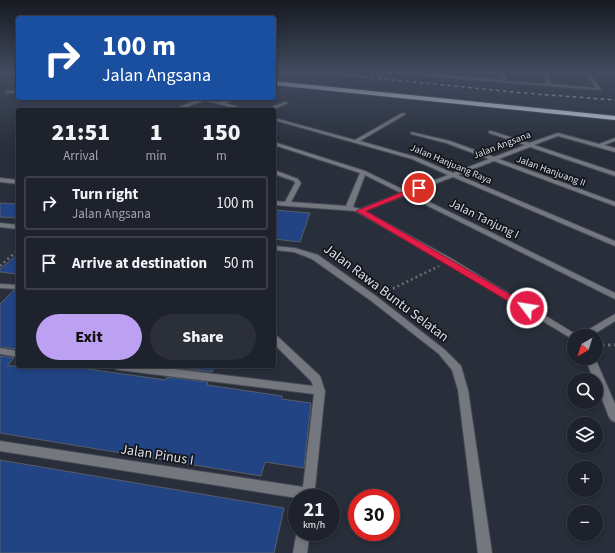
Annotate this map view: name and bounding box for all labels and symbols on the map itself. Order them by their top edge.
street label: Jalan Angsana [471,128,533,162]
street label: Jalan Hanjuang Raya [408,140,494,188]
street label: Jalan Hanjuang II [514,152,588,190]
pin [402,171,436,205]
street label: Jalan Tanjung I [446,195,522,243]
street label: Jalan Rawa Buntu Selatan [319,239,453,347]
position arrow [506,287,548,329]
north arrow [567,329,603,365]
street label: Jalan Pinus I [119,439,195,471]
speed limit sign: 30 [348,489,400,541]

